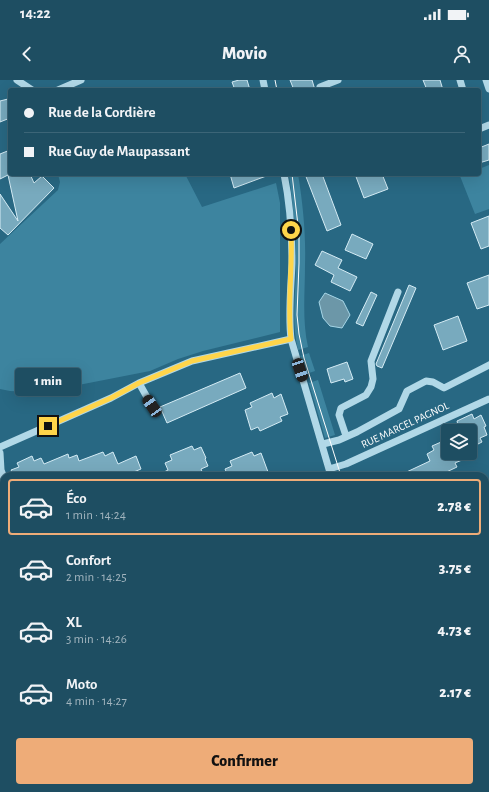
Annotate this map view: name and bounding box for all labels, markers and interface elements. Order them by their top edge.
text: 14:22 [20,6,51,21]
icon: back [16,43,38,65]
icon: person [451,43,473,65]
text: Movio [222,45,267,63]
text: Rue de la Cordière [48,105,156,120]
text: Rue Guy de Maupassant [48,144,190,159]
route start [282,221,300,239]
car [291,357,309,383]
callout: 1 min [15,368,81,396]
text: 1 min [34,375,62,388]
car [140,393,164,419]
street label: RUE MARCEL PAGNOL [360,400,451,450]
route end [39,417,57,435]
map controls [441,424,477,460]
button: layers [441,424,477,460]
icon: car [18,489,54,525]
text: Éco [66,491,87,506]
text: 2.78 € [437,499,471,514]
text: 1 min · 14:24 [66,509,126,522]
icon: car [18,551,54,587]
text: Confort [66,553,111,568]
text: 3.75 € [439,561,471,576]
text: 2 min · 14:25 [66,571,127,584]
icon: car [18,613,54,649]
text: XL [66,615,82,630]
text: 4.73 € [438,623,471,638]
text: 3 min · 14:26 [66,633,127,646]
icon: car [18,675,54,711]
text: Moto [66,677,98,692]
text: 2.17 € [439,685,471,700]
text: 4 min · 14:27 [66,695,127,708]
button: Confirmer [16,738,473,784]

